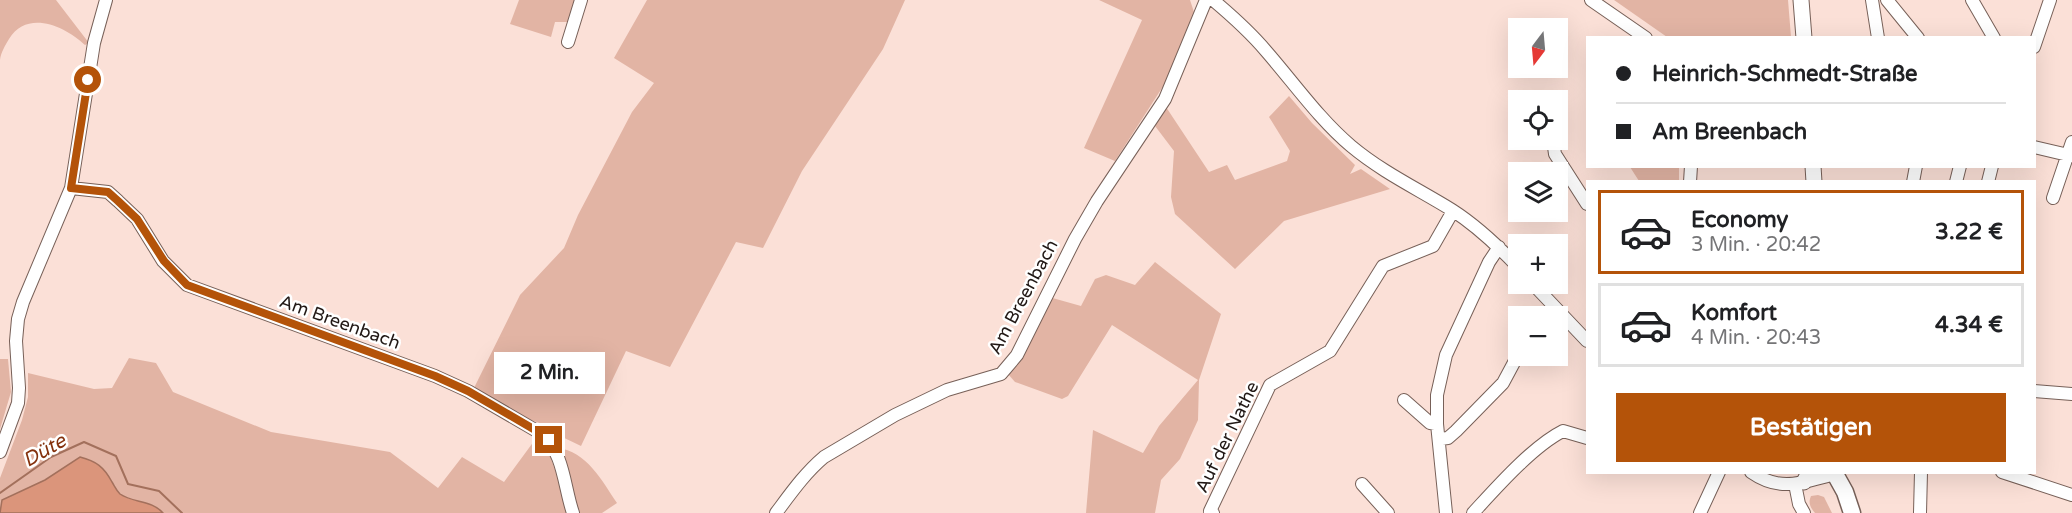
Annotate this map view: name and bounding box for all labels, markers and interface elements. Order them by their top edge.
north arrow [1508,18,1568,78]
map controls [1508,18,1568,366]
text: Heinrich-Schmedt-Straße [1652,61,1917,87]
route start [74,66,101,93]
button: locate [1508,90,1568,150]
text: Am Breenbach [1652,119,1807,145]
button: layers [1508,162,1568,222]
icon: car [1619,205,1673,259]
text: Economy [1691,207,1788,233]
text: 3.22 € [1935,219,2003,245]
text: 3 Min. · 20:42 [1691,233,1821,257]
button: + [1508,234,1568,294]
street label: Am Breenbach [984,236,1062,358]
street label: Am Breenbach [277,290,403,354]
icon: car [1619,298,1673,352]
text: Komfort [1691,300,1777,326]
button: − [1508,306,1568,366]
text: 4.34 € [1935,312,2003,338]
text: 4 Min. · 20:43 [1691,326,1821,350]
callout: 2 Min. [494,353,604,395]
text: 2 Min. [520,361,579,385]
street label: Auf der Nathe [1191,378,1263,496]
button: Bestätigen [1616,393,2006,462]
route end [535,426,562,453]
water label: Düte [19,428,72,473]

